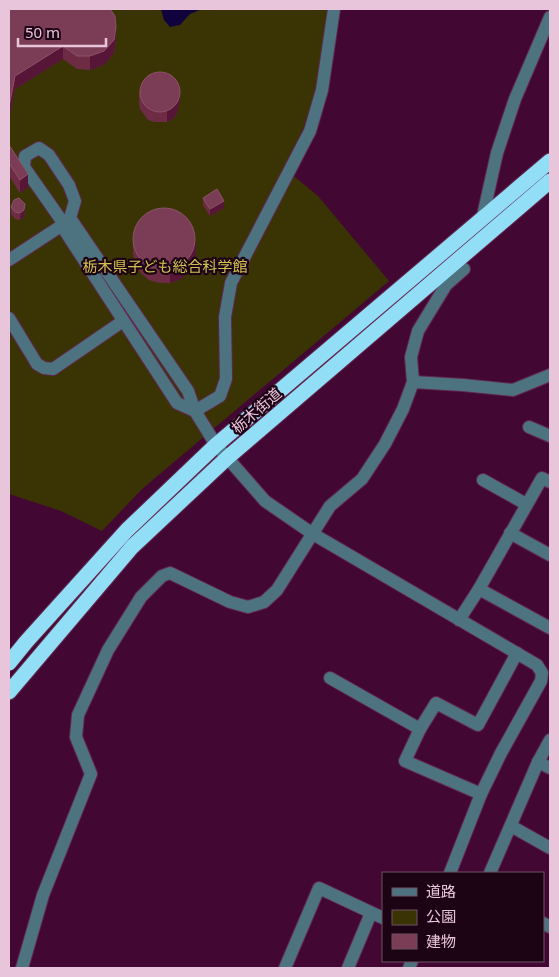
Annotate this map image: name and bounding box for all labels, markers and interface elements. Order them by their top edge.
scale bar [18,15,105,47]
text: 50 m [25,22,60,42]
park label: 栃木県子ども総合科学館 [82,256,248,276]
street label: 栃木街道 [227,383,285,437]
legend [382,872,544,962]
text: 道路 [426,881,456,901]
text: 公園 [426,906,456,926]
text: 建物 [426,931,456,951]

